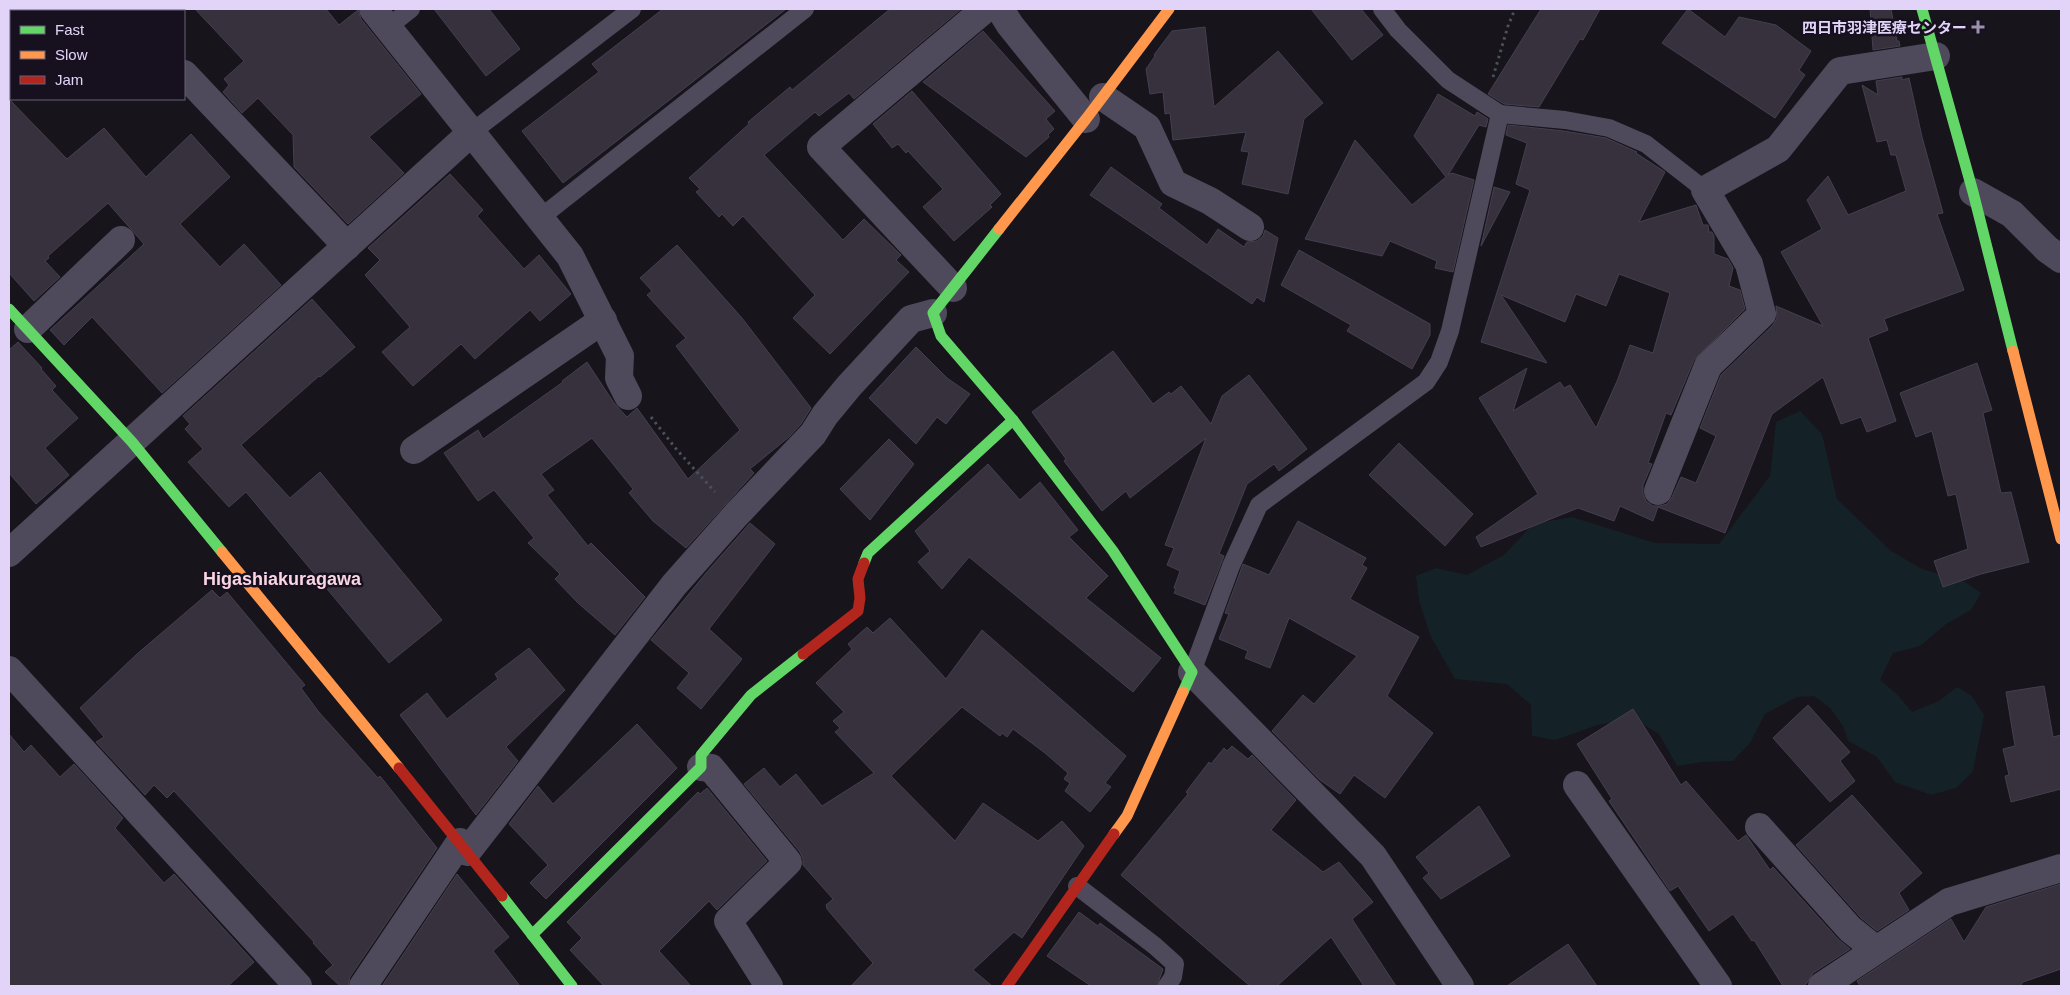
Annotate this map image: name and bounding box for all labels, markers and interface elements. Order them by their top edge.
legend [10,10,185,100]
place label: 四日市羽津医療センター [1802,19,1967,36]
marker: 四日市羽津医療センター [1971,20,1985,34]
text: Fast [55,21,85,38]
text: Slow [55,46,88,63]
text: Jam [55,71,83,88]
district label: Higashiakuragawa [203,569,362,589]

